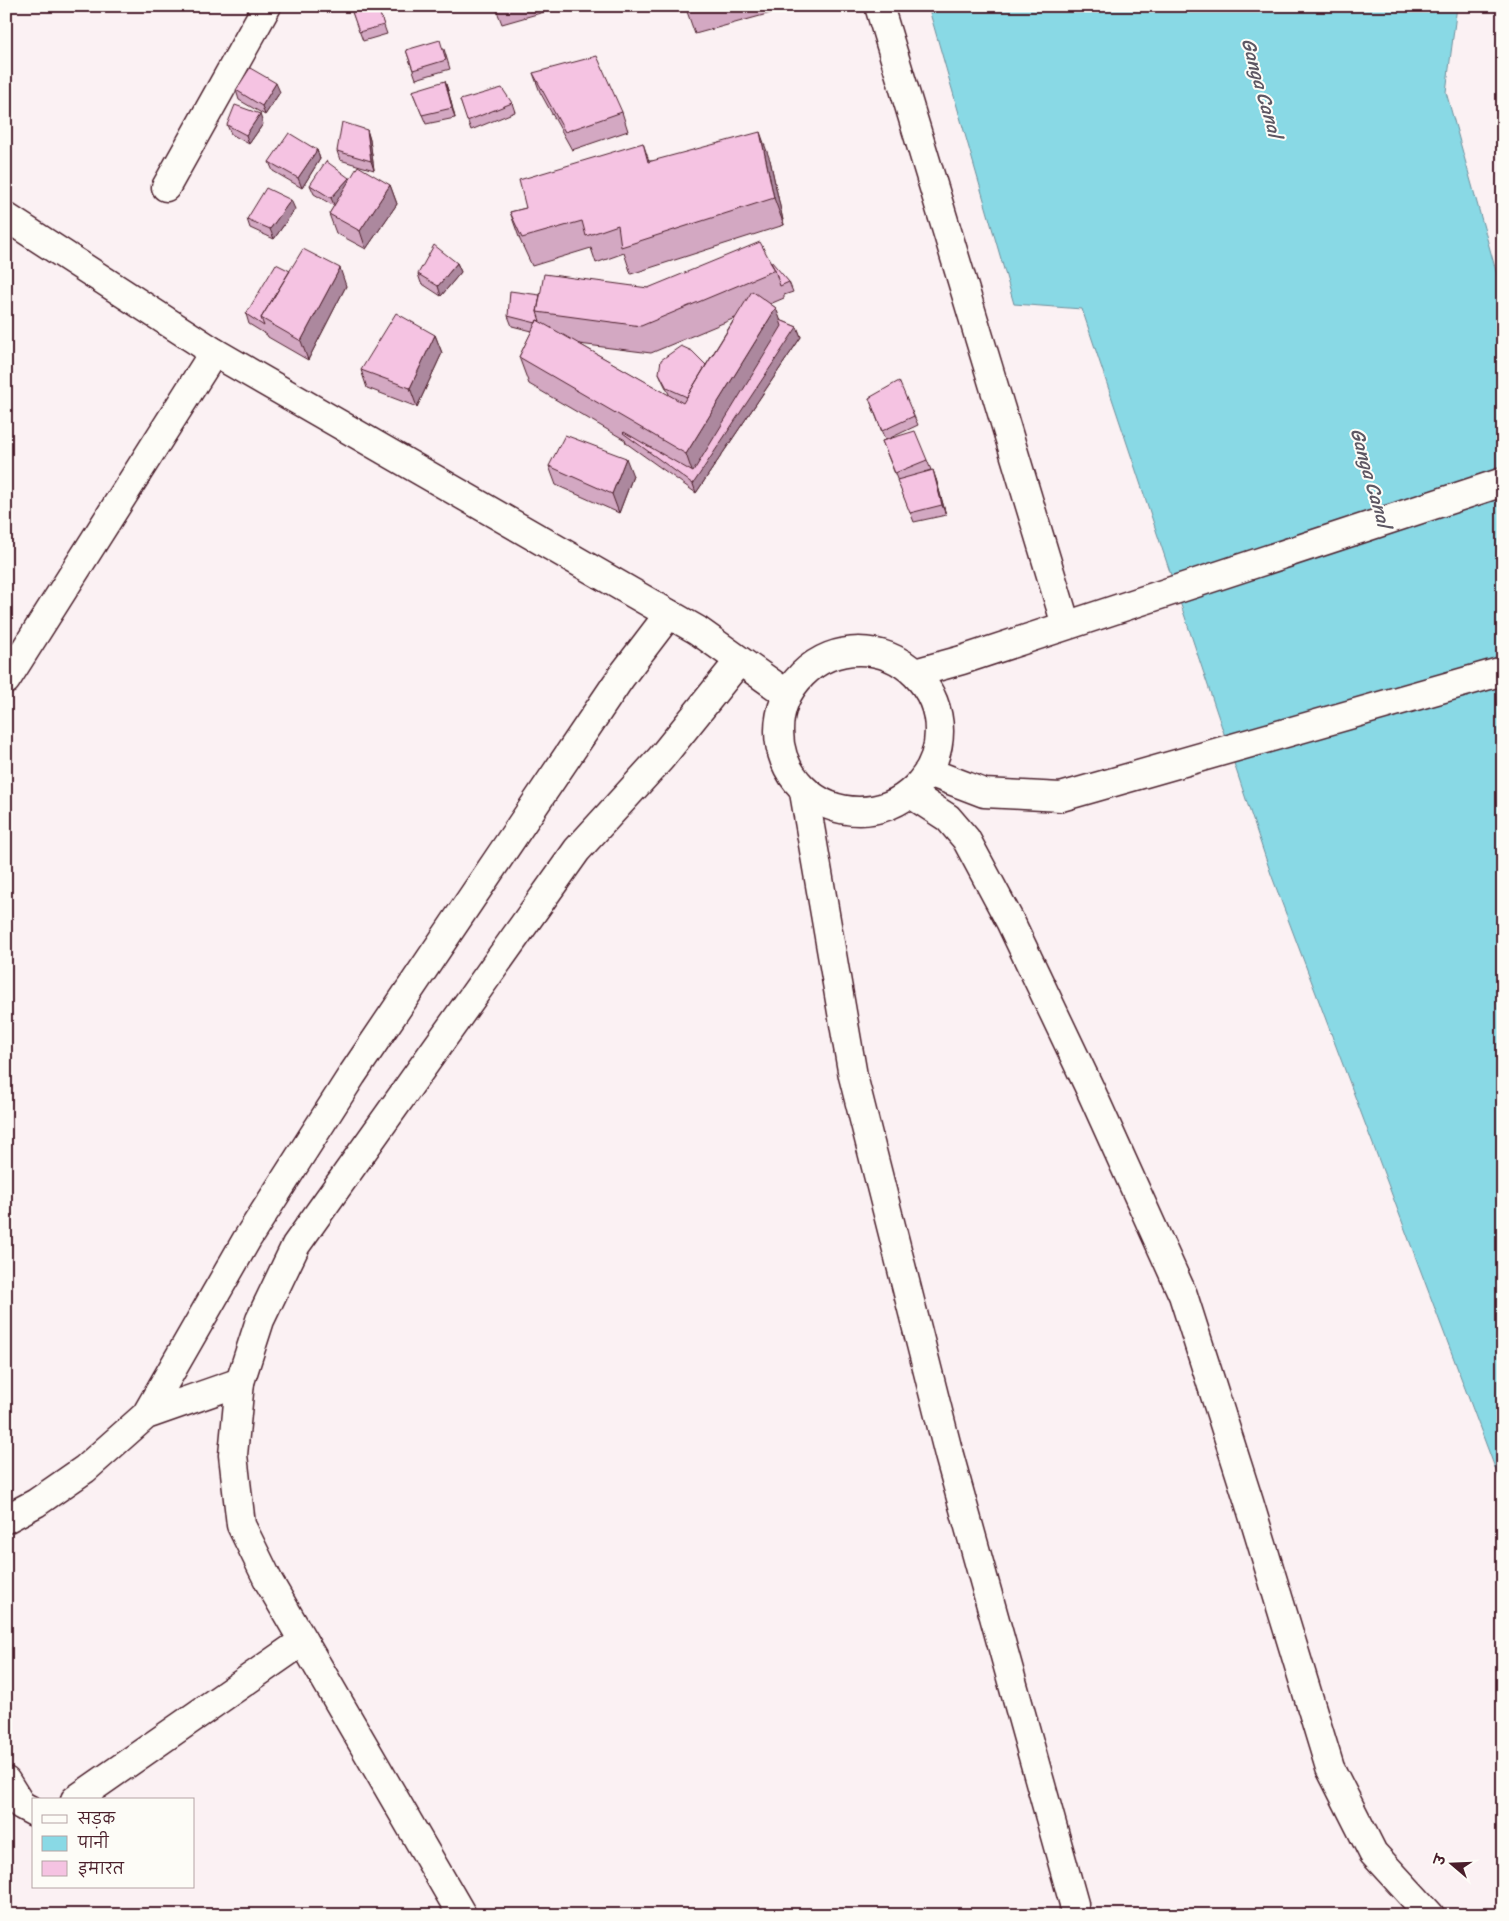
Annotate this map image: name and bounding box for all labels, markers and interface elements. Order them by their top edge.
water label: Ganga Canal [1232,34,1293,146]
water label: Ganga Canal [1341,424,1402,536]
legend [32,1798,195,1888]
text: सड़क [77,1806,116,1832]
text: पानी [77,1830,110,1856]
north arrow [1426,1838,1476,1888]
text: उ [1426,1850,1454,1870]
text: इमारत [78,1856,125,1882]

